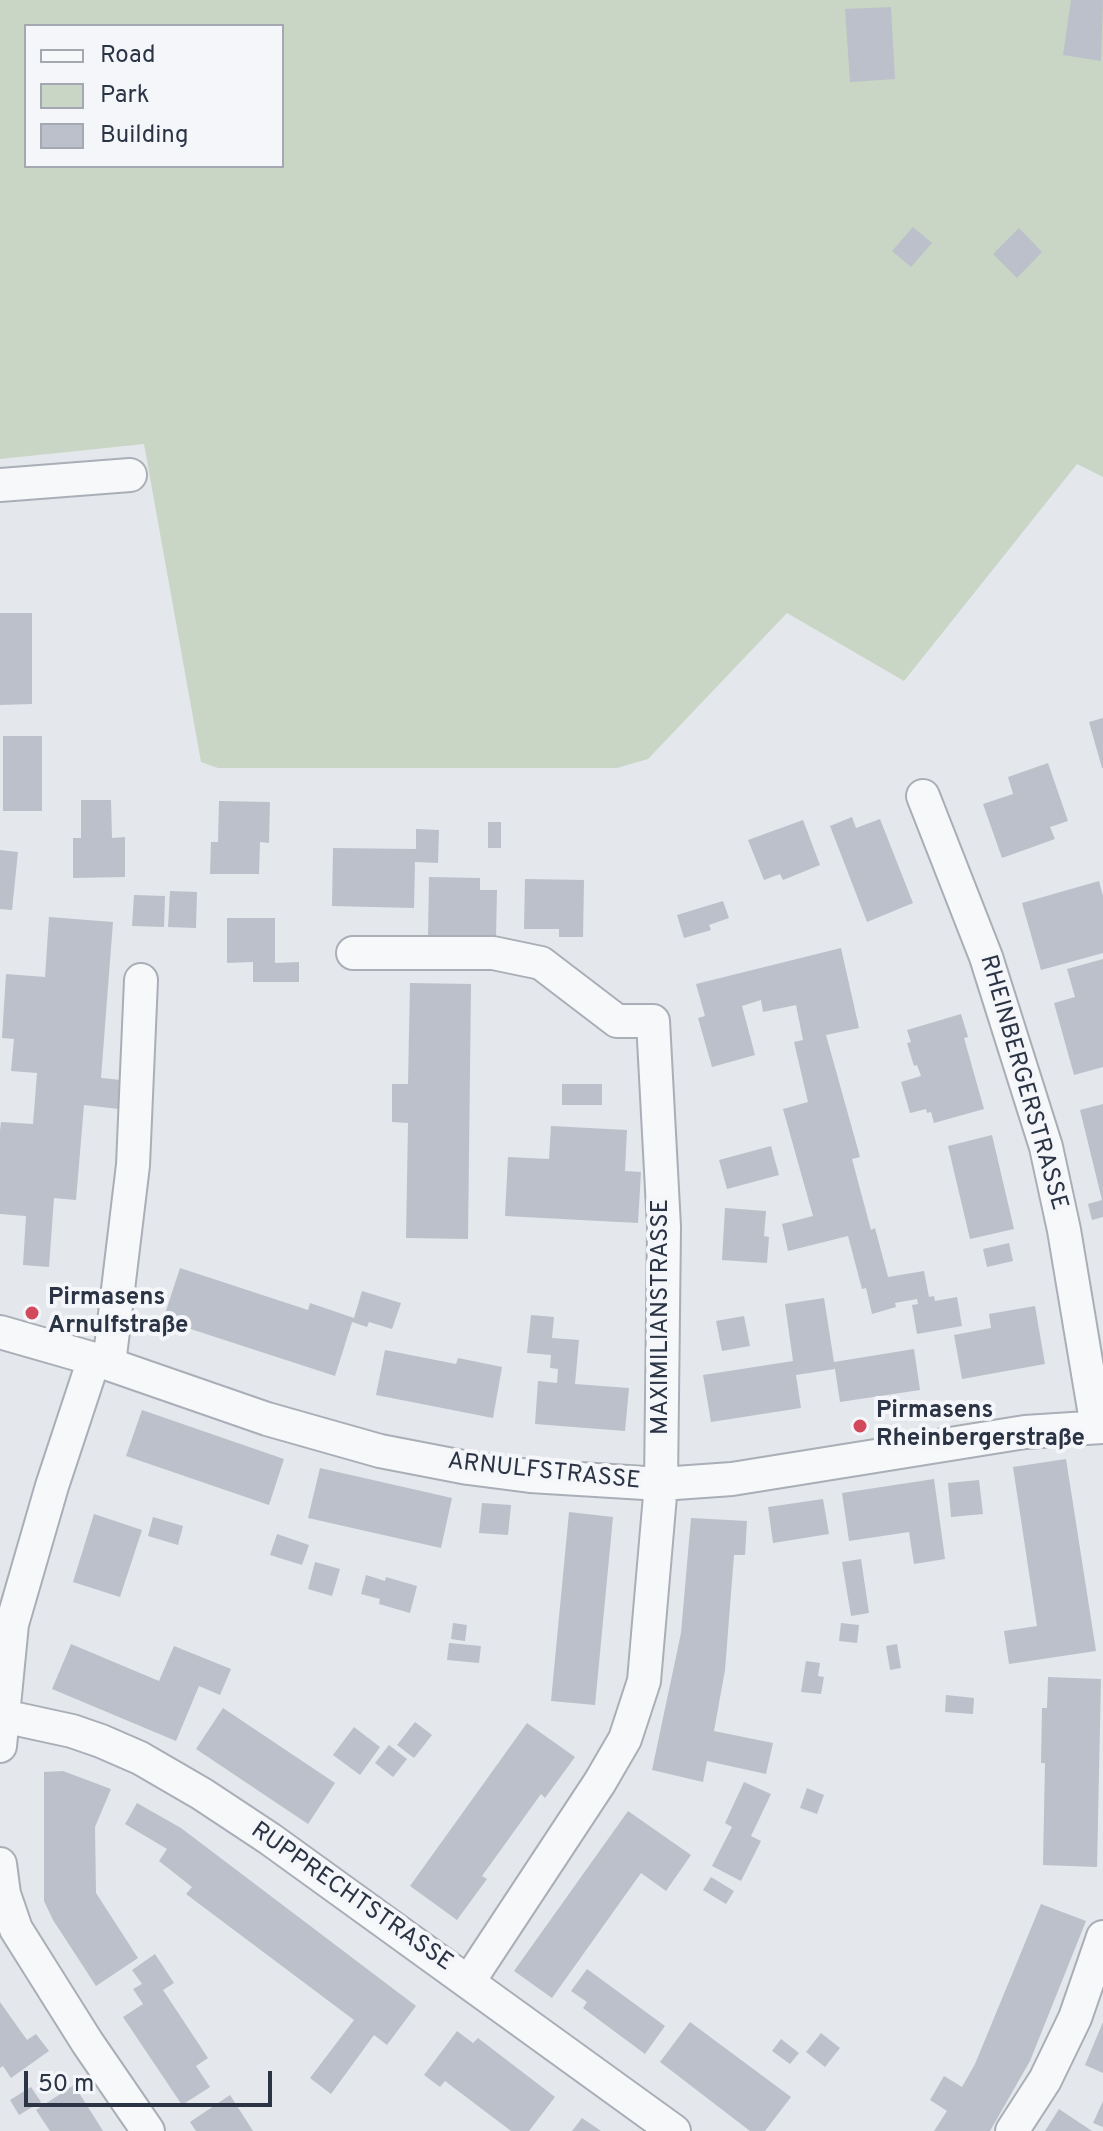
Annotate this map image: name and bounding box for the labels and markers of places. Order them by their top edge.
place label: Pirmasens Arnulfstraße [48,1285,188,1341]
marker: Pirmasens Arnulfstraße [23,1304,41,1322]
place label: Pirmasens Rheinbergerstraße [876,1398,1085,1454]
marker: Pirmasens Rheinbergerstraße [851,1417,869,1435]

